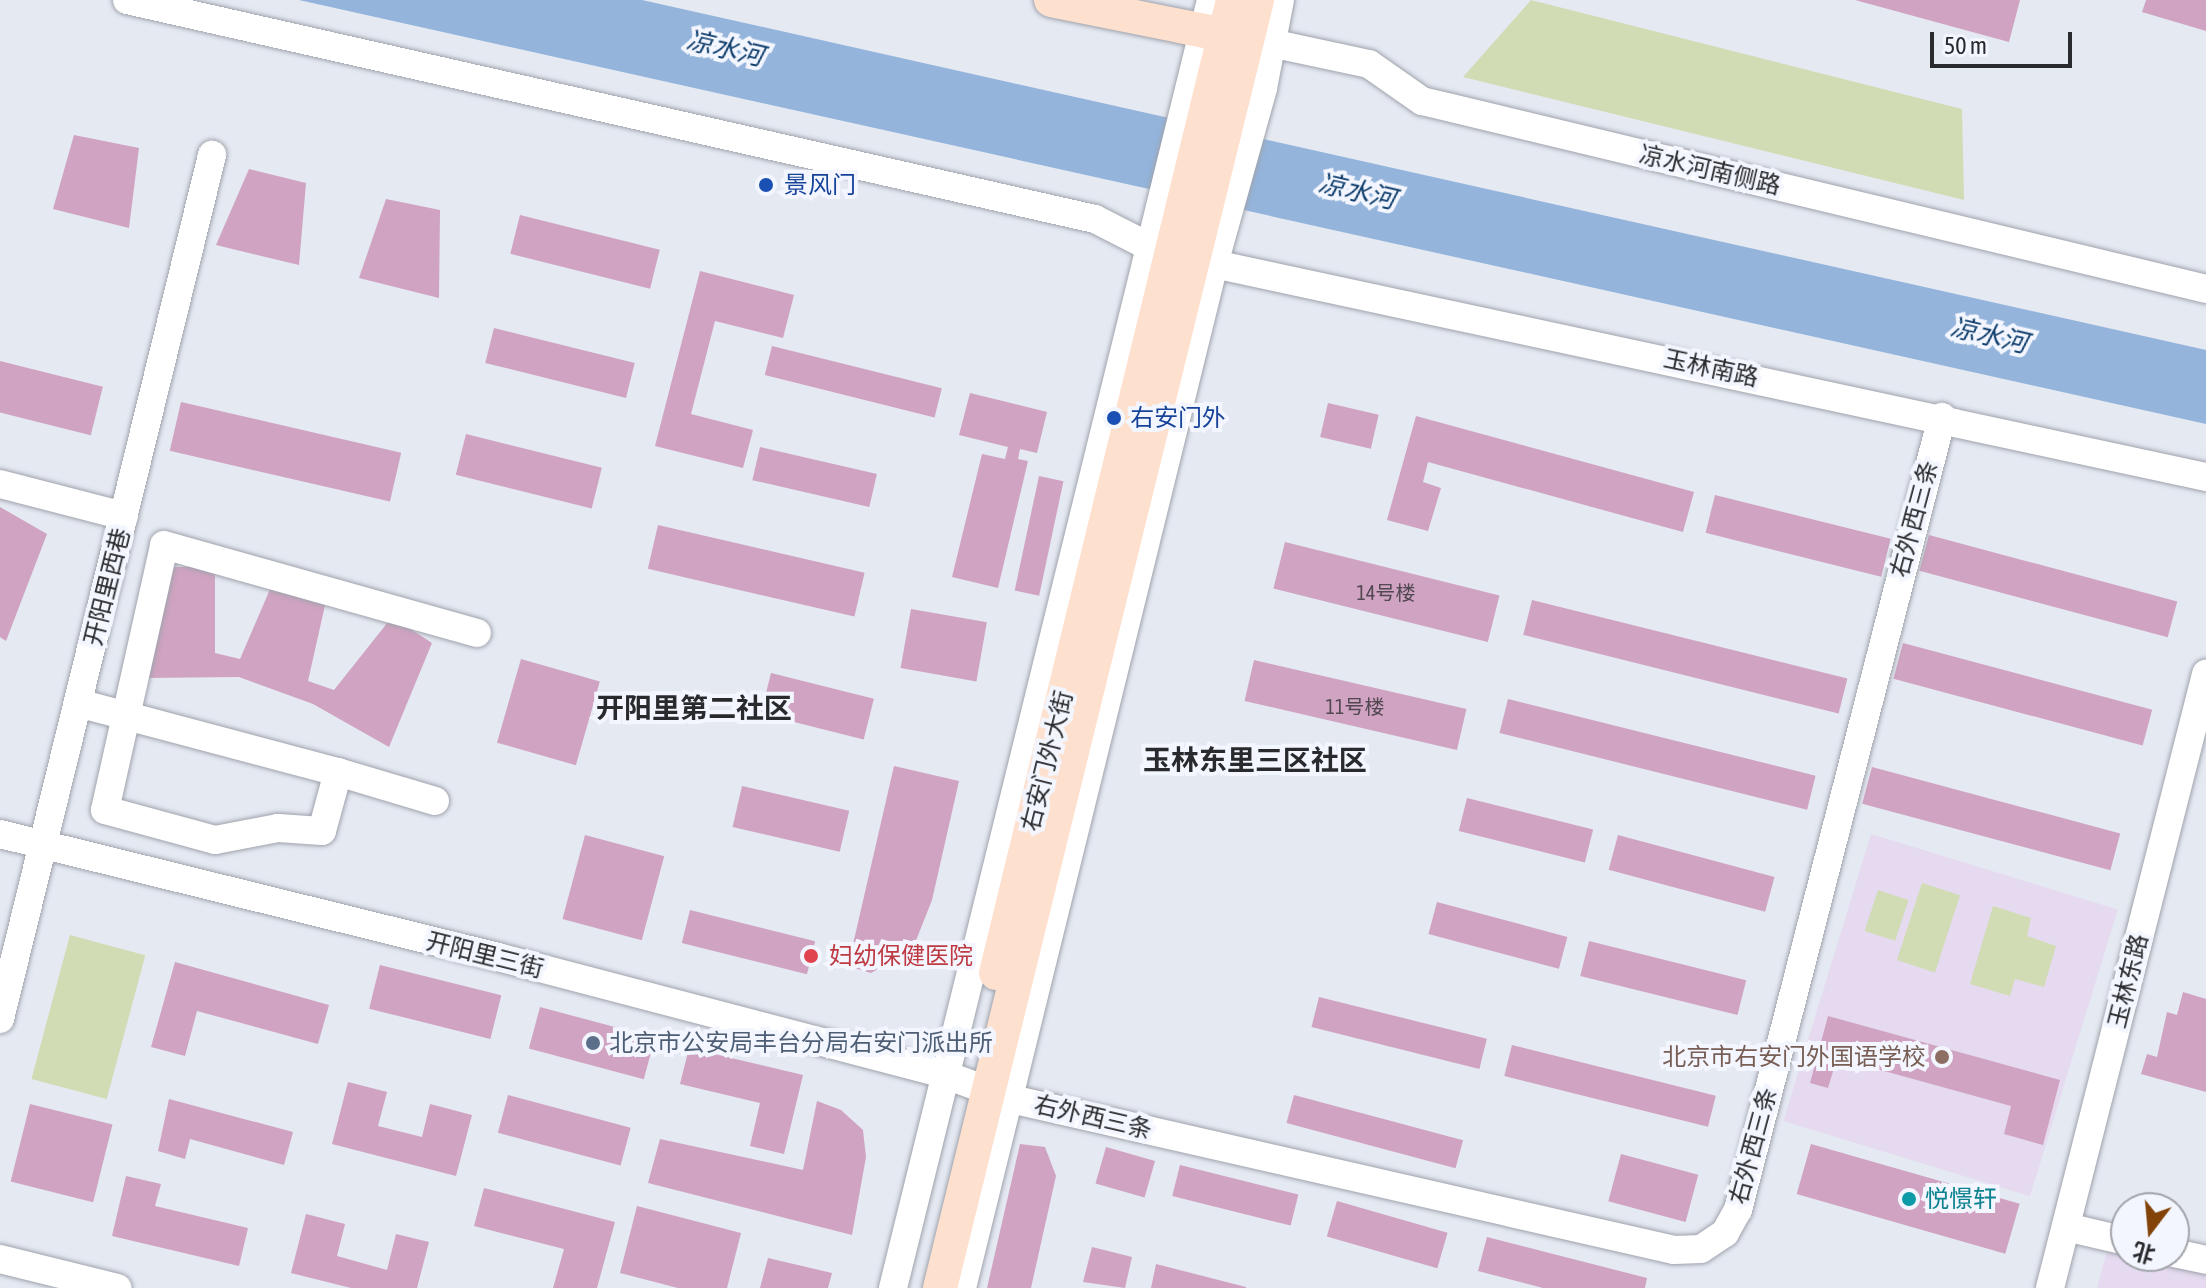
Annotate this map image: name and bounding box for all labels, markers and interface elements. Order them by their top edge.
scale bar [1934,16,2076,66]
water label: 凉水河 [683,25,767,73]
text: 50 m [1944,32,1987,59]
street label: 凉水河南侧路 [1637,140,1783,200]
water label: 凉水河 [1315,168,1399,216]
place label: 景风门 [784,171,856,199]
marker: 景风门 [755,174,777,196]
water label: 凉水河 [1947,312,2031,360]
street label: 玉林南路 [1661,344,1761,392]
place label: 右安门外 [1130,404,1226,432]
marker: 右安门外 [1105,409,1123,427]
street label: 右外西三条 [1885,457,1943,581]
street label: 开阳里西巷 [79,525,135,649]
house number: 14号楼 [1357,580,1415,604]
street label: 右安门外大街 [1016,688,1078,834]
district label: 开阳里第二社区 [596,691,792,725]
house number: 11号楼 [1326,694,1384,718]
district label: 玉林东里三区社区 [1143,743,1367,777]
street label: 开阳里三街 [423,927,547,983]
street label: 玉林东路 [2102,931,2154,1031]
place label: 妇幼保健医院 [829,942,973,970]
marker: 妇幼保健医院 [800,945,822,967]
place label: 北京市公安局丰台分局右安门派出所 [609,1029,993,1057]
marker: 北京市公安局丰台分局右安门派出所 [584,1034,602,1052]
place label: 北京市右安门外国语学校 [1662,1043,1926,1071]
marker: 北京市右安门外国语学校 [1933,1048,1951,1066]
street label: 右外西三条 [1724,1084,1782,1208]
street label: 右外西三条 [1031,1089,1155,1145]
place label: 悦憬轩 [1925,1185,1997,1213]
marker: 悦憬轩 [1900,1190,1918,1208]
north arrow [2110,1192,2190,1272]
text: 北 [2130,1238,2158,1269]

